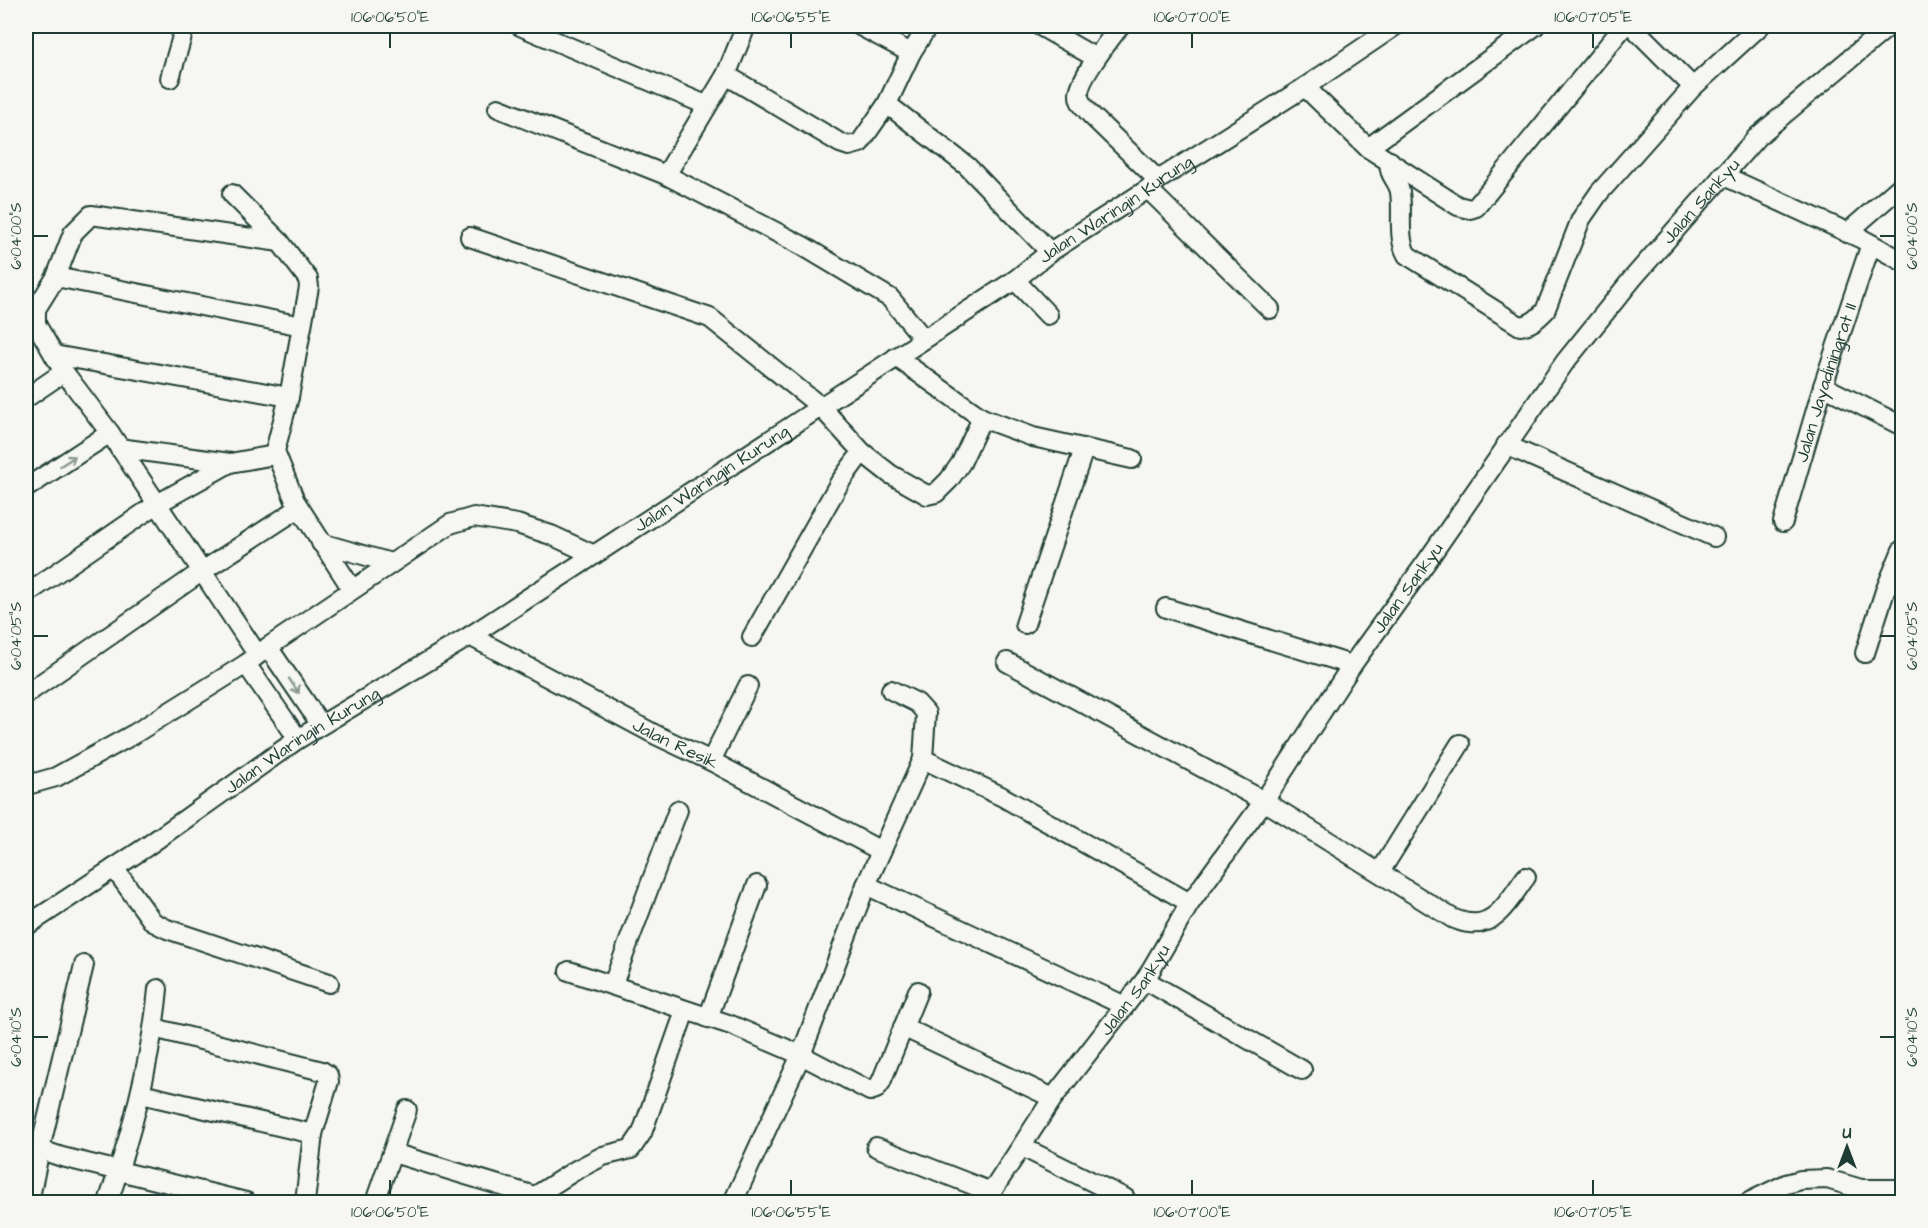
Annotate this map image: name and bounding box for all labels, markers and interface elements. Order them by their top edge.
text: 106°06'50"E [351,7,429,28]
text: 106°06'55"E [751,7,831,28]
text: 106°07'00"E [1154,7,1230,28]
text: 106°07'05"E [1554,7,1632,28]
street label: Jalan Waringin Kurung [1033,149,1198,269]
street label: Jalan Sankyu [1656,153,1745,249]
text: 6°04'00"S [6,202,27,269]
text: 6°04'00"S [1902,202,1923,269]
street label: Jalan Jayadiningrat II [1789,299,1863,465]
street label: Jalan Waringin Kurung [629,419,794,538]
one-way arrow [59,454,76,467]
street label: Jalan Sankyu [1366,537,1449,639]
text: 6°04'05"S [6,602,27,670]
text: 6°04'05"S [1902,602,1923,670]
one-way arrow [288,677,300,694]
street label: Jalan Waringin Kurung [220,680,385,800]
street label: Jalan Resik [628,712,723,775]
street label: Jalan Sankyu [1094,940,1176,1041]
text: 6°04'10"S [6,1007,27,1067]
text: 6°04'10"S [1902,1007,1923,1067]
north arrow [1817,1117,1877,1177]
text: U [1843,1122,1852,1144]
text: 106°06'50"E [351,1202,429,1223]
text: 106°06'55"E [751,1202,831,1223]
text: 106°07'00"E [1154,1202,1230,1223]
text: 106°07'05"E [1554,1202,1632,1223]

